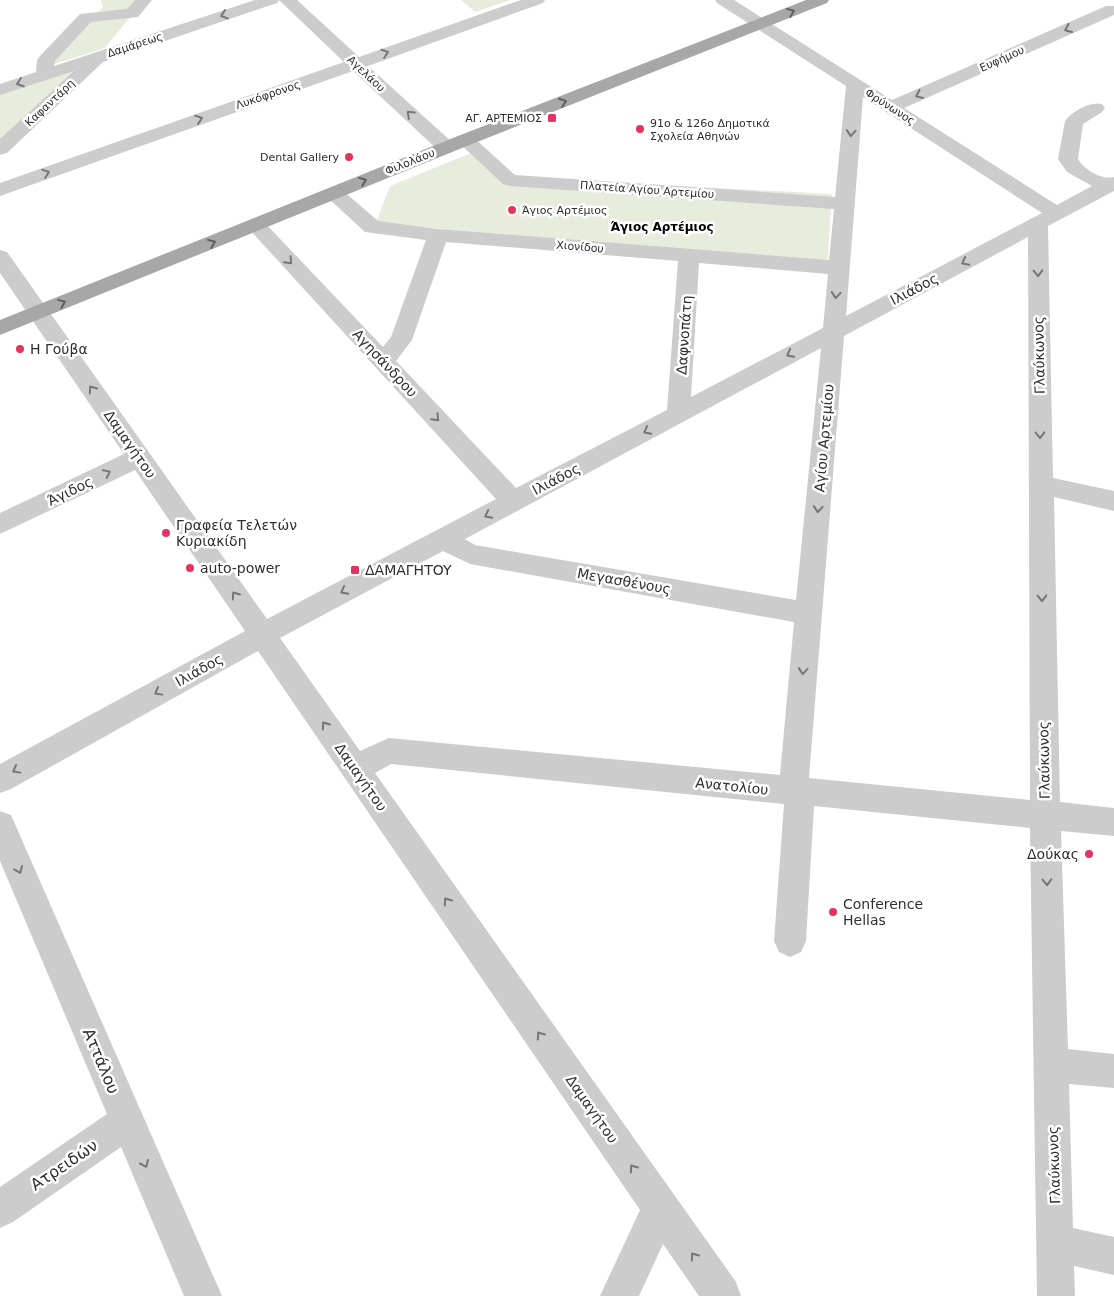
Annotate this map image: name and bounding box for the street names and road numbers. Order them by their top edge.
street label: Δαμάρεως [106,30,164,60]
street label: Ευφήμου [978,43,1026,75]
street label: Αγελάου [344,53,388,95]
street label: Καφαντάρη [23,77,77,129]
street label: Λυκόφρονος [234,78,302,112]
street label: Φρύνωνος [863,86,917,128]
street label: Φιλολάου [383,146,437,178]
street label: Πλατεία Αγίου Αρτεμίου [580,179,714,201]
street label: Χιονίδου [556,238,604,256]
street label: Ιλιάδος [887,270,941,308]
street label: Δαφνοπάτη [673,295,695,375]
street label: Γλαύκωνος [1030,316,1048,394]
street label: Αγησάνδρου [350,326,420,400]
street label: Αγίου Αρτεμίου [811,383,837,493]
street label: Δαμαγήτου [101,407,159,481]
street label: Ιλιάδος [529,460,583,498]
street label: Άγιδος [45,473,95,509]
street label: Μεγασθένους [576,565,672,597]
street label: Ιλιάδος [172,650,226,690]
street label: Γλαύκωνος [1035,721,1053,799]
street label: Δαμαγήτου [332,740,390,814]
street label: Ανατολίου [695,774,769,798]
street label: Αττάλου [79,1025,123,1097]
street label: Δαμαγήτου [563,1072,621,1146]
street label: Γλαύκωνος [1045,1126,1063,1204]
street label: Ατρειδών [27,1136,101,1194]

